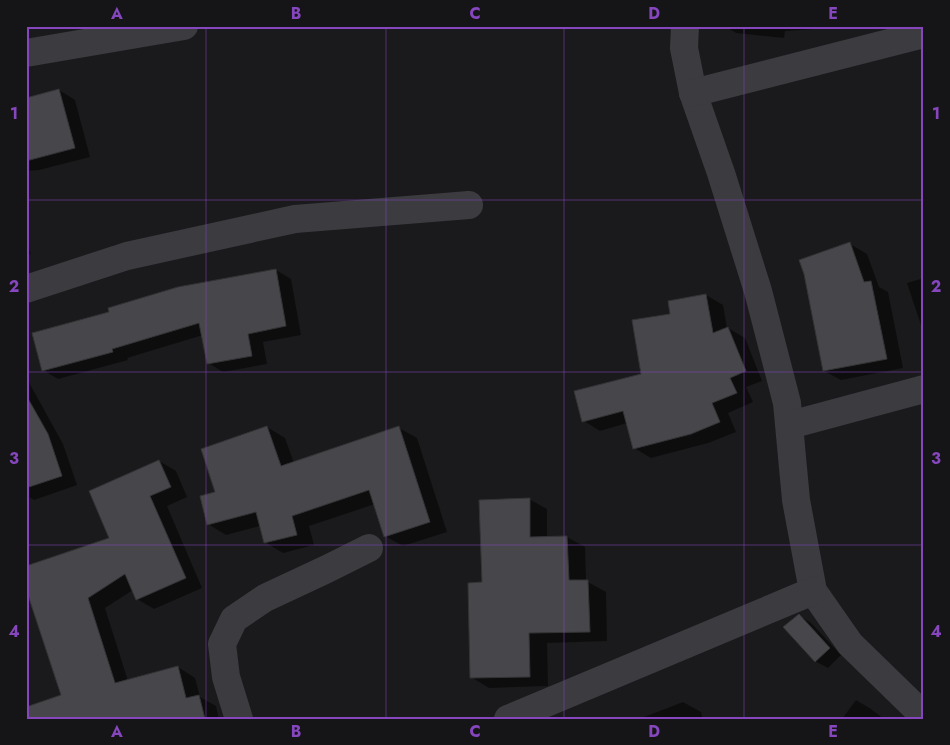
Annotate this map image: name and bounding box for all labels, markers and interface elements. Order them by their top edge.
text: A [110,2,123,25]
text: B [291,2,301,25]
text: C [469,2,481,25]
text: D [648,2,660,25]
text: E [828,2,838,25]
text: 1 [10,102,18,125]
text: 1 [932,102,940,125]
text: 2 [9,275,19,298]
text: 2 [931,275,941,298]
text: 3 [9,447,19,470]
text: 3 [931,447,941,470]
text: 4 [8,620,20,643]
text: 4 [930,620,942,643]
text: A [110,720,123,743]
text: B [291,720,301,743]
text: C [469,720,481,743]
text: D [648,720,660,743]
text: E [828,720,838,743]

